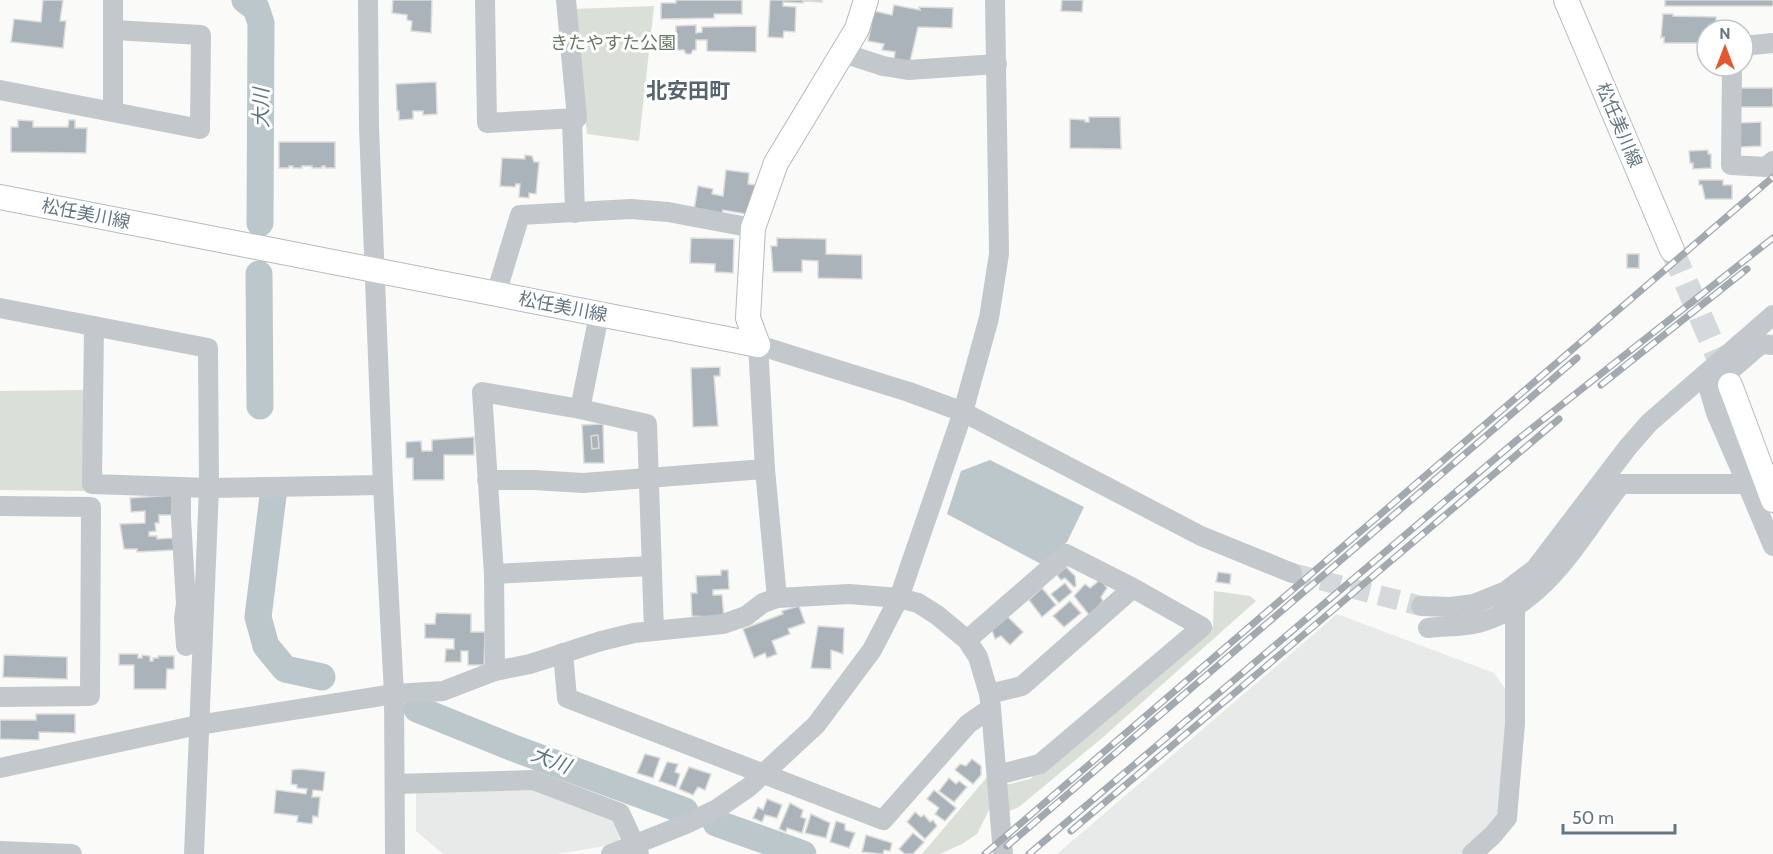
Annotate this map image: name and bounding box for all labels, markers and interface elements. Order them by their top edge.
north arrow [1695,18,1755,78]
text: N [1719,24,1731,43]
park label: きたやすた公園 [550,32,676,54]
district label: 北安田町 [646,78,730,103]
street label: 松任美川線 [1591,79,1647,171]
water label: 大川 [249,86,273,128]
street label: 松任美川線 [40,195,132,233]
street label: 松任美川線 [517,288,609,326]
water label: 大川 [528,742,576,779]
scale bar [1563,797,1676,835]
text: 50 m [1572,807,1614,829]

